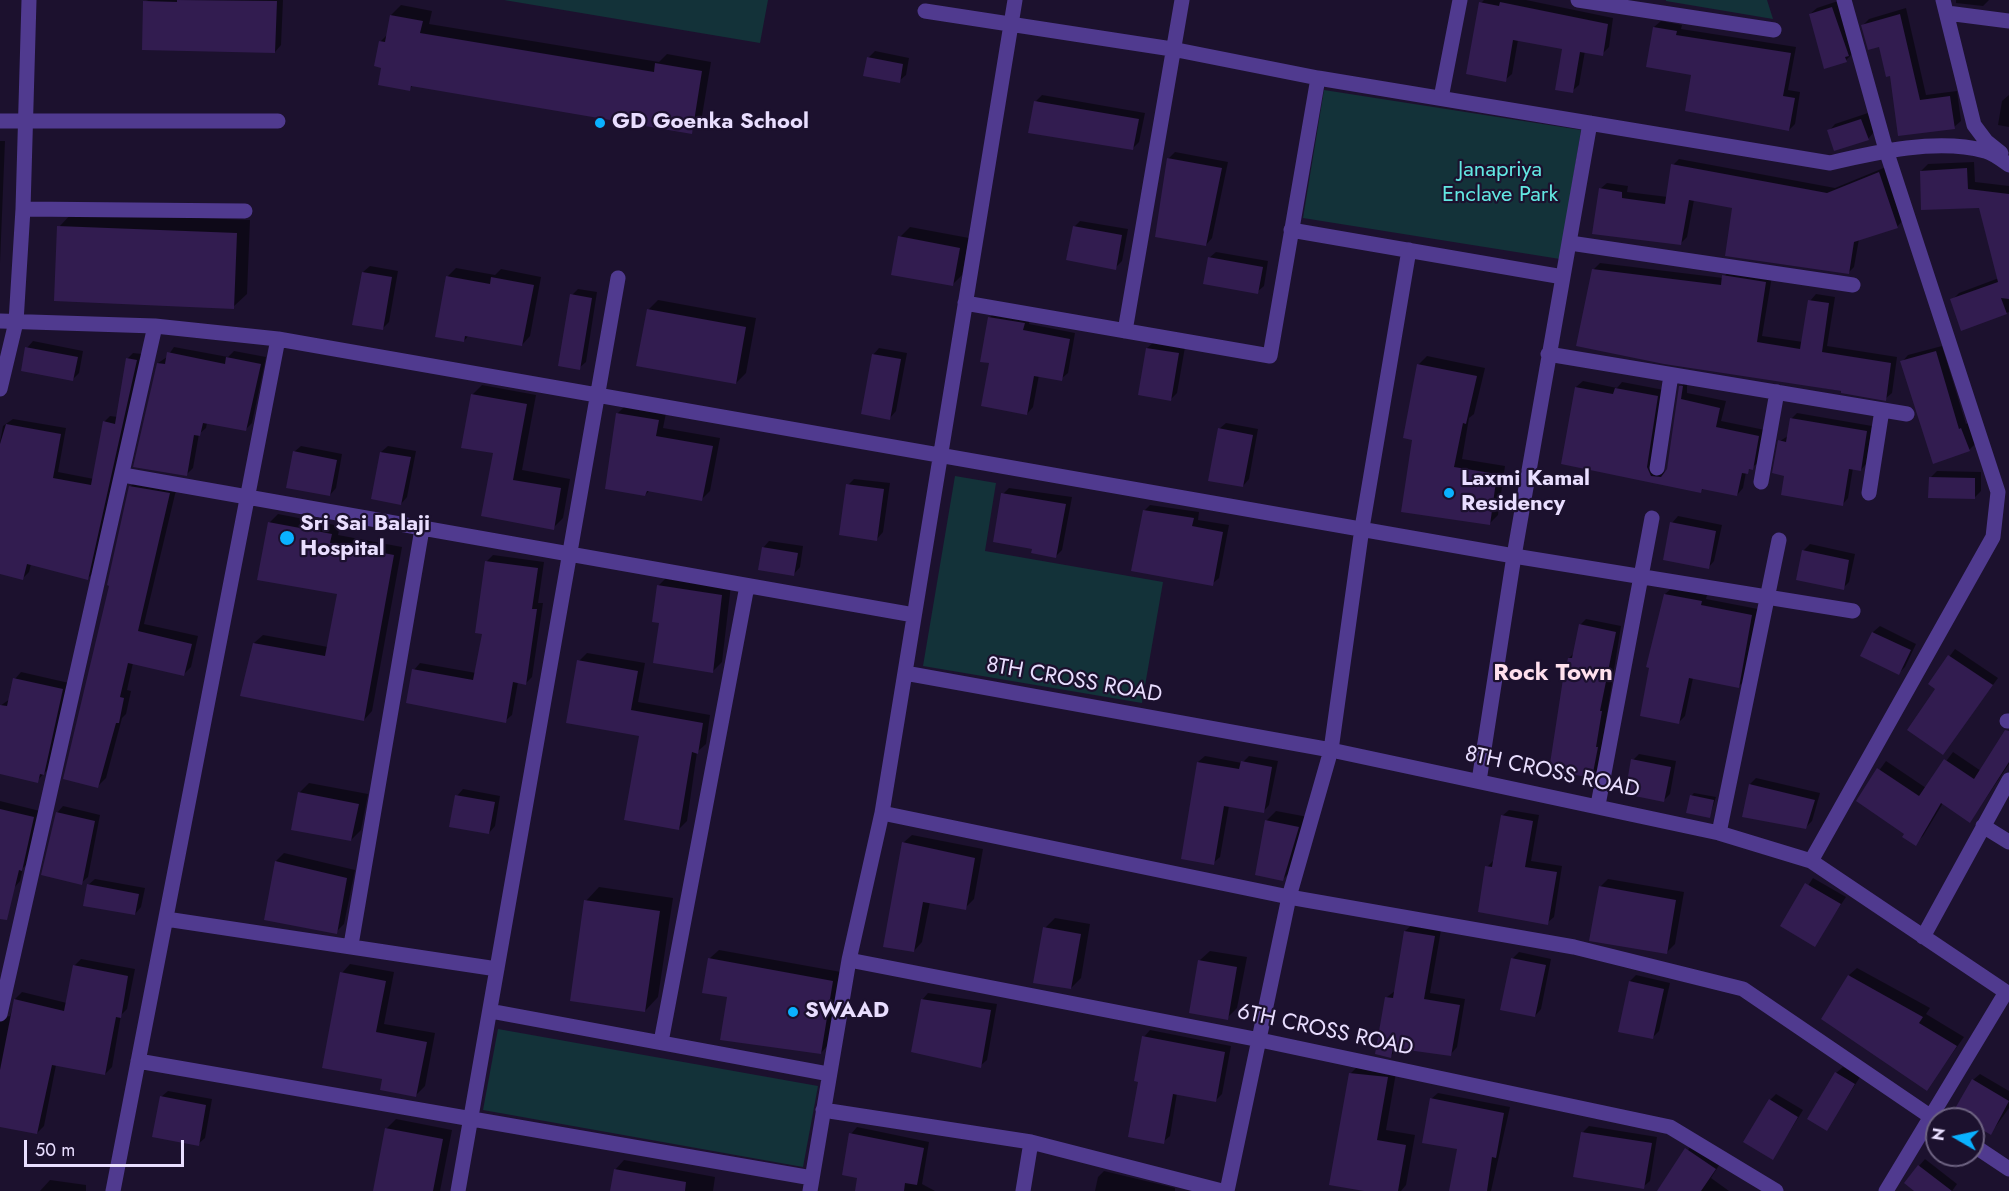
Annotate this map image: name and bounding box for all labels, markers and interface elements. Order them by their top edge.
place label: GD Goenka School [612,110,809,136]
marker: GD Goenka School [593,116,607,130]
park label: Janapriya Enclave Park [1442,158,1558,210]
place label: Laxmi Kamal Residency [1461,467,1590,518]
marker: Laxmi Kamal Residency [1442,486,1456,500]
place label: Sri Sai Balaji Hospital [300,512,430,564]
marker: Sri Sai Balaji Hospital [278,529,296,547]
street label: 8TH CROSS ROAD [984,653,1164,709]
district label: Rock Town [1493,660,1613,688]
street label: 8TH CROSS ROAD [1462,742,1642,804]
place label: SWAAD [805,999,889,1025]
street label: 6TH CROSS ROAD [1235,999,1415,1063]
marker: SWAAD [786,1005,800,1019]
north arrow [1925,1107,1985,1167]
text: N [1926,1126,1951,1142]
scale bar [27,1128,188,1166]
text: 50 m [35,1137,75,1163]

